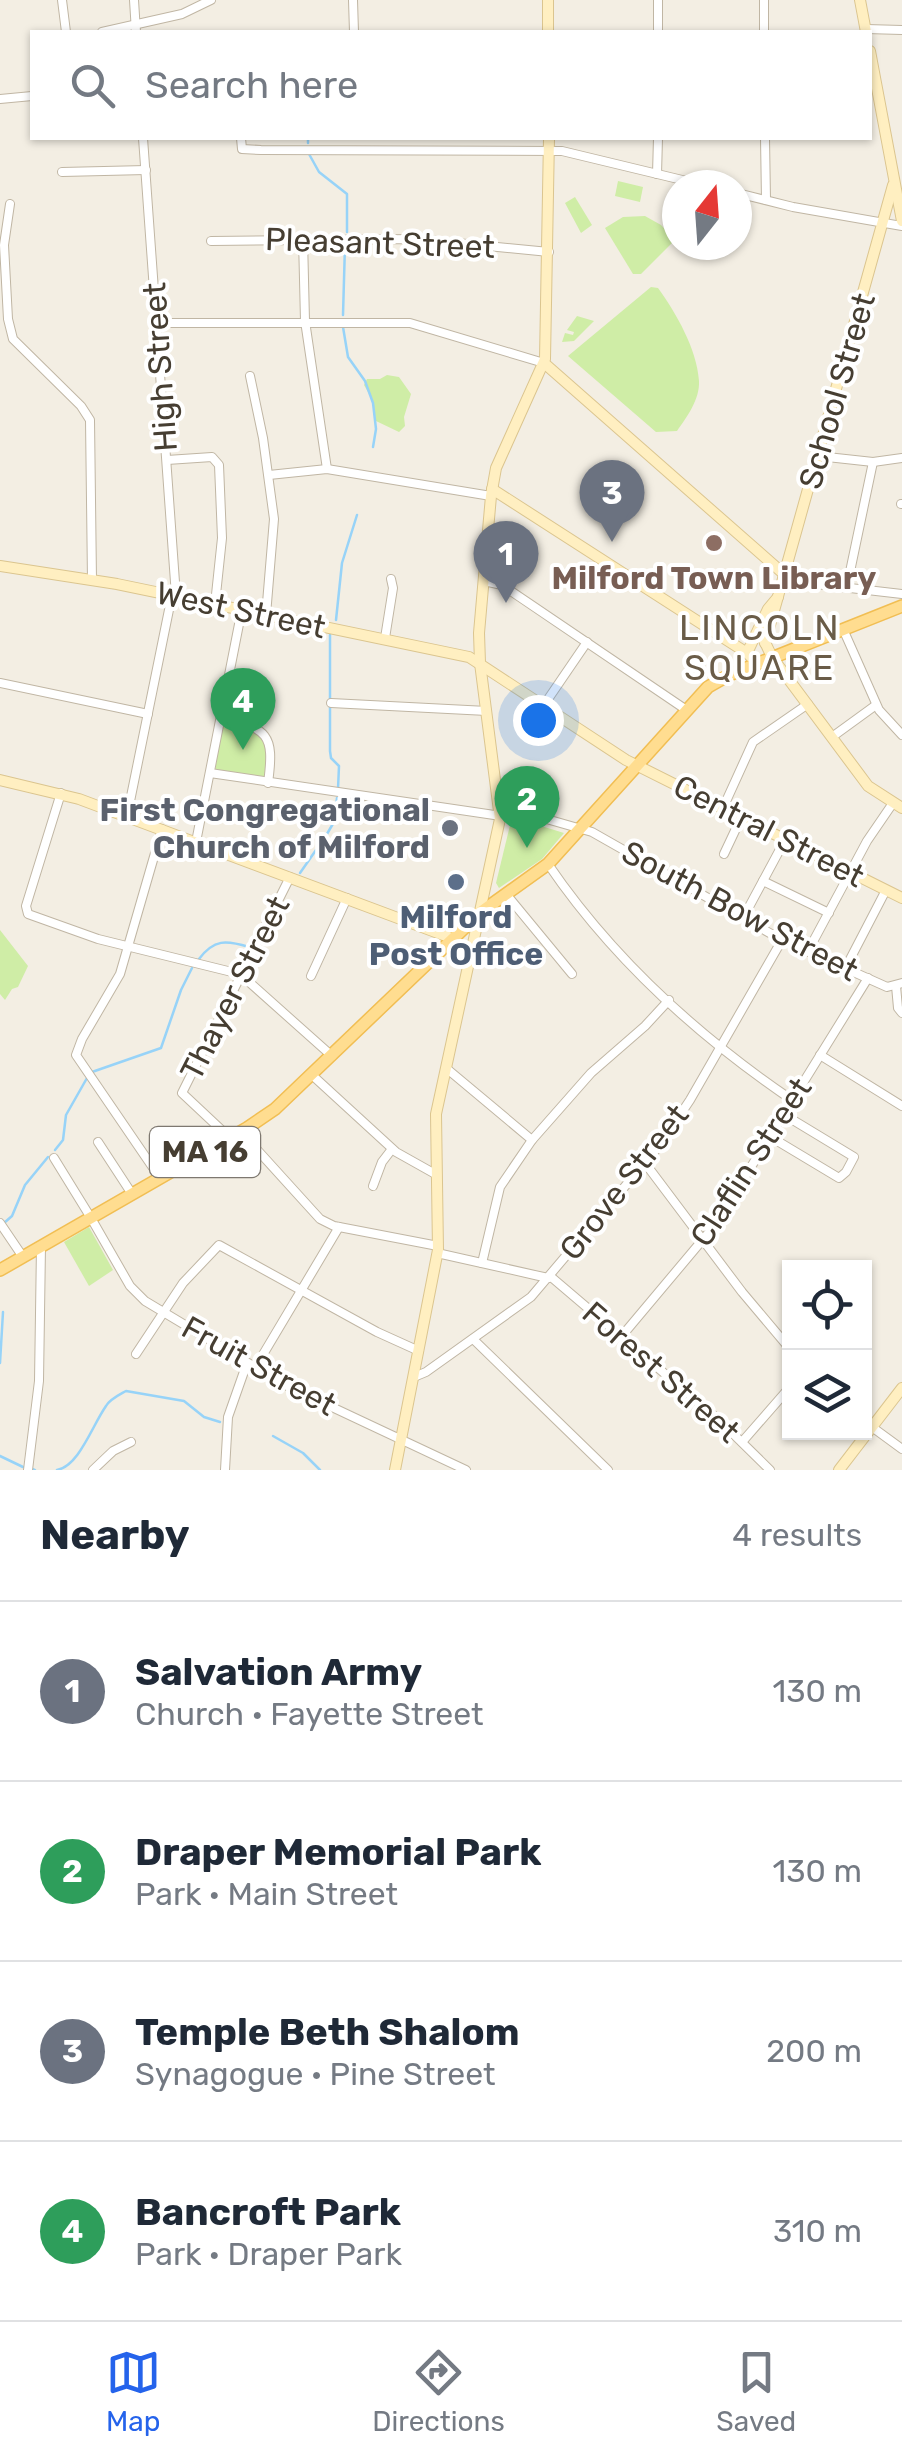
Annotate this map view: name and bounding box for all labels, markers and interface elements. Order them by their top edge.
search box [30,30,872,140]
icon: search [65,58,120,113]
text: Search here [145,62,358,108]
north arrow [662,170,752,260]
street label: Pleasant Street [264,220,496,266]
street label: High Street [135,281,185,453]
street label: School Street [791,289,883,493]
pin: 3 [580,460,644,542]
pin: 1 [474,520,538,603]
marker: Milford Town Library [703,532,725,554]
place label: Milford Town Library [552,559,876,597]
street label: West Street [153,574,329,646]
district label: LINCOLN SQUARE [679,607,841,689]
pin: 4 [210,668,276,750]
your location [513,695,564,746]
pin: 2 [494,766,560,848]
street label: Central Street [667,767,871,895]
place label: First Congregational Church of Milford [100,791,430,866]
marker: First Congregational Church of Milford [439,817,461,839]
street label: South Bow Street [615,833,865,989]
marker: Milford Post Office [445,871,467,893]
street label: Thayer Street [172,890,298,1086]
place label: Milford Post Office [369,898,543,973]
street label: Claflin Street [682,1071,820,1253]
street label: Grove Street [552,1097,696,1267]
road number: MA 16 [150,1127,260,1177]
map controls [782,1260,872,1440]
button: locate [782,1260,872,1350]
street label: Forest Street [575,1293,747,1451]
street label: Fruit Street [175,1308,343,1424]
button: layers [782,1350,872,1440]
text: Nearby [40,1510,190,1560]
text: 4 results [732,1516,862,1554]
text: Salvation Army [135,1649,422,1695]
text: 1 [65,1672,80,1710]
text: 130 m [772,1672,862,1710]
text: Church · Fayette Street [135,1695,484,1733]
text: Draper Memorial Park [135,1829,541,1875]
text: 2 [62,1852,83,1890]
text: 130 m [772,1852,862,1890]
text: Park · Main Street [135,1875,398,1913]
text: Temple Beth Shalom [135,2009,520,2055]
text: 3 [62,2032,83,2070]
text: 200 m [766,2032,862,2070]
text: Synagogue · Pine Street [135,2055,496,2093]
text: Bancroft Park [135,2189,401,2235]
text: 4 [62,2212,83,2250]
text: 310 m [773,2212,862,2250]
text: Park · Draper Park [135,2235,402,2273]
tab: Map [106,2345,161,2438]
tab: Directions [372,2345,505,2438]
tab: Saved [716,2345,796,2438]

